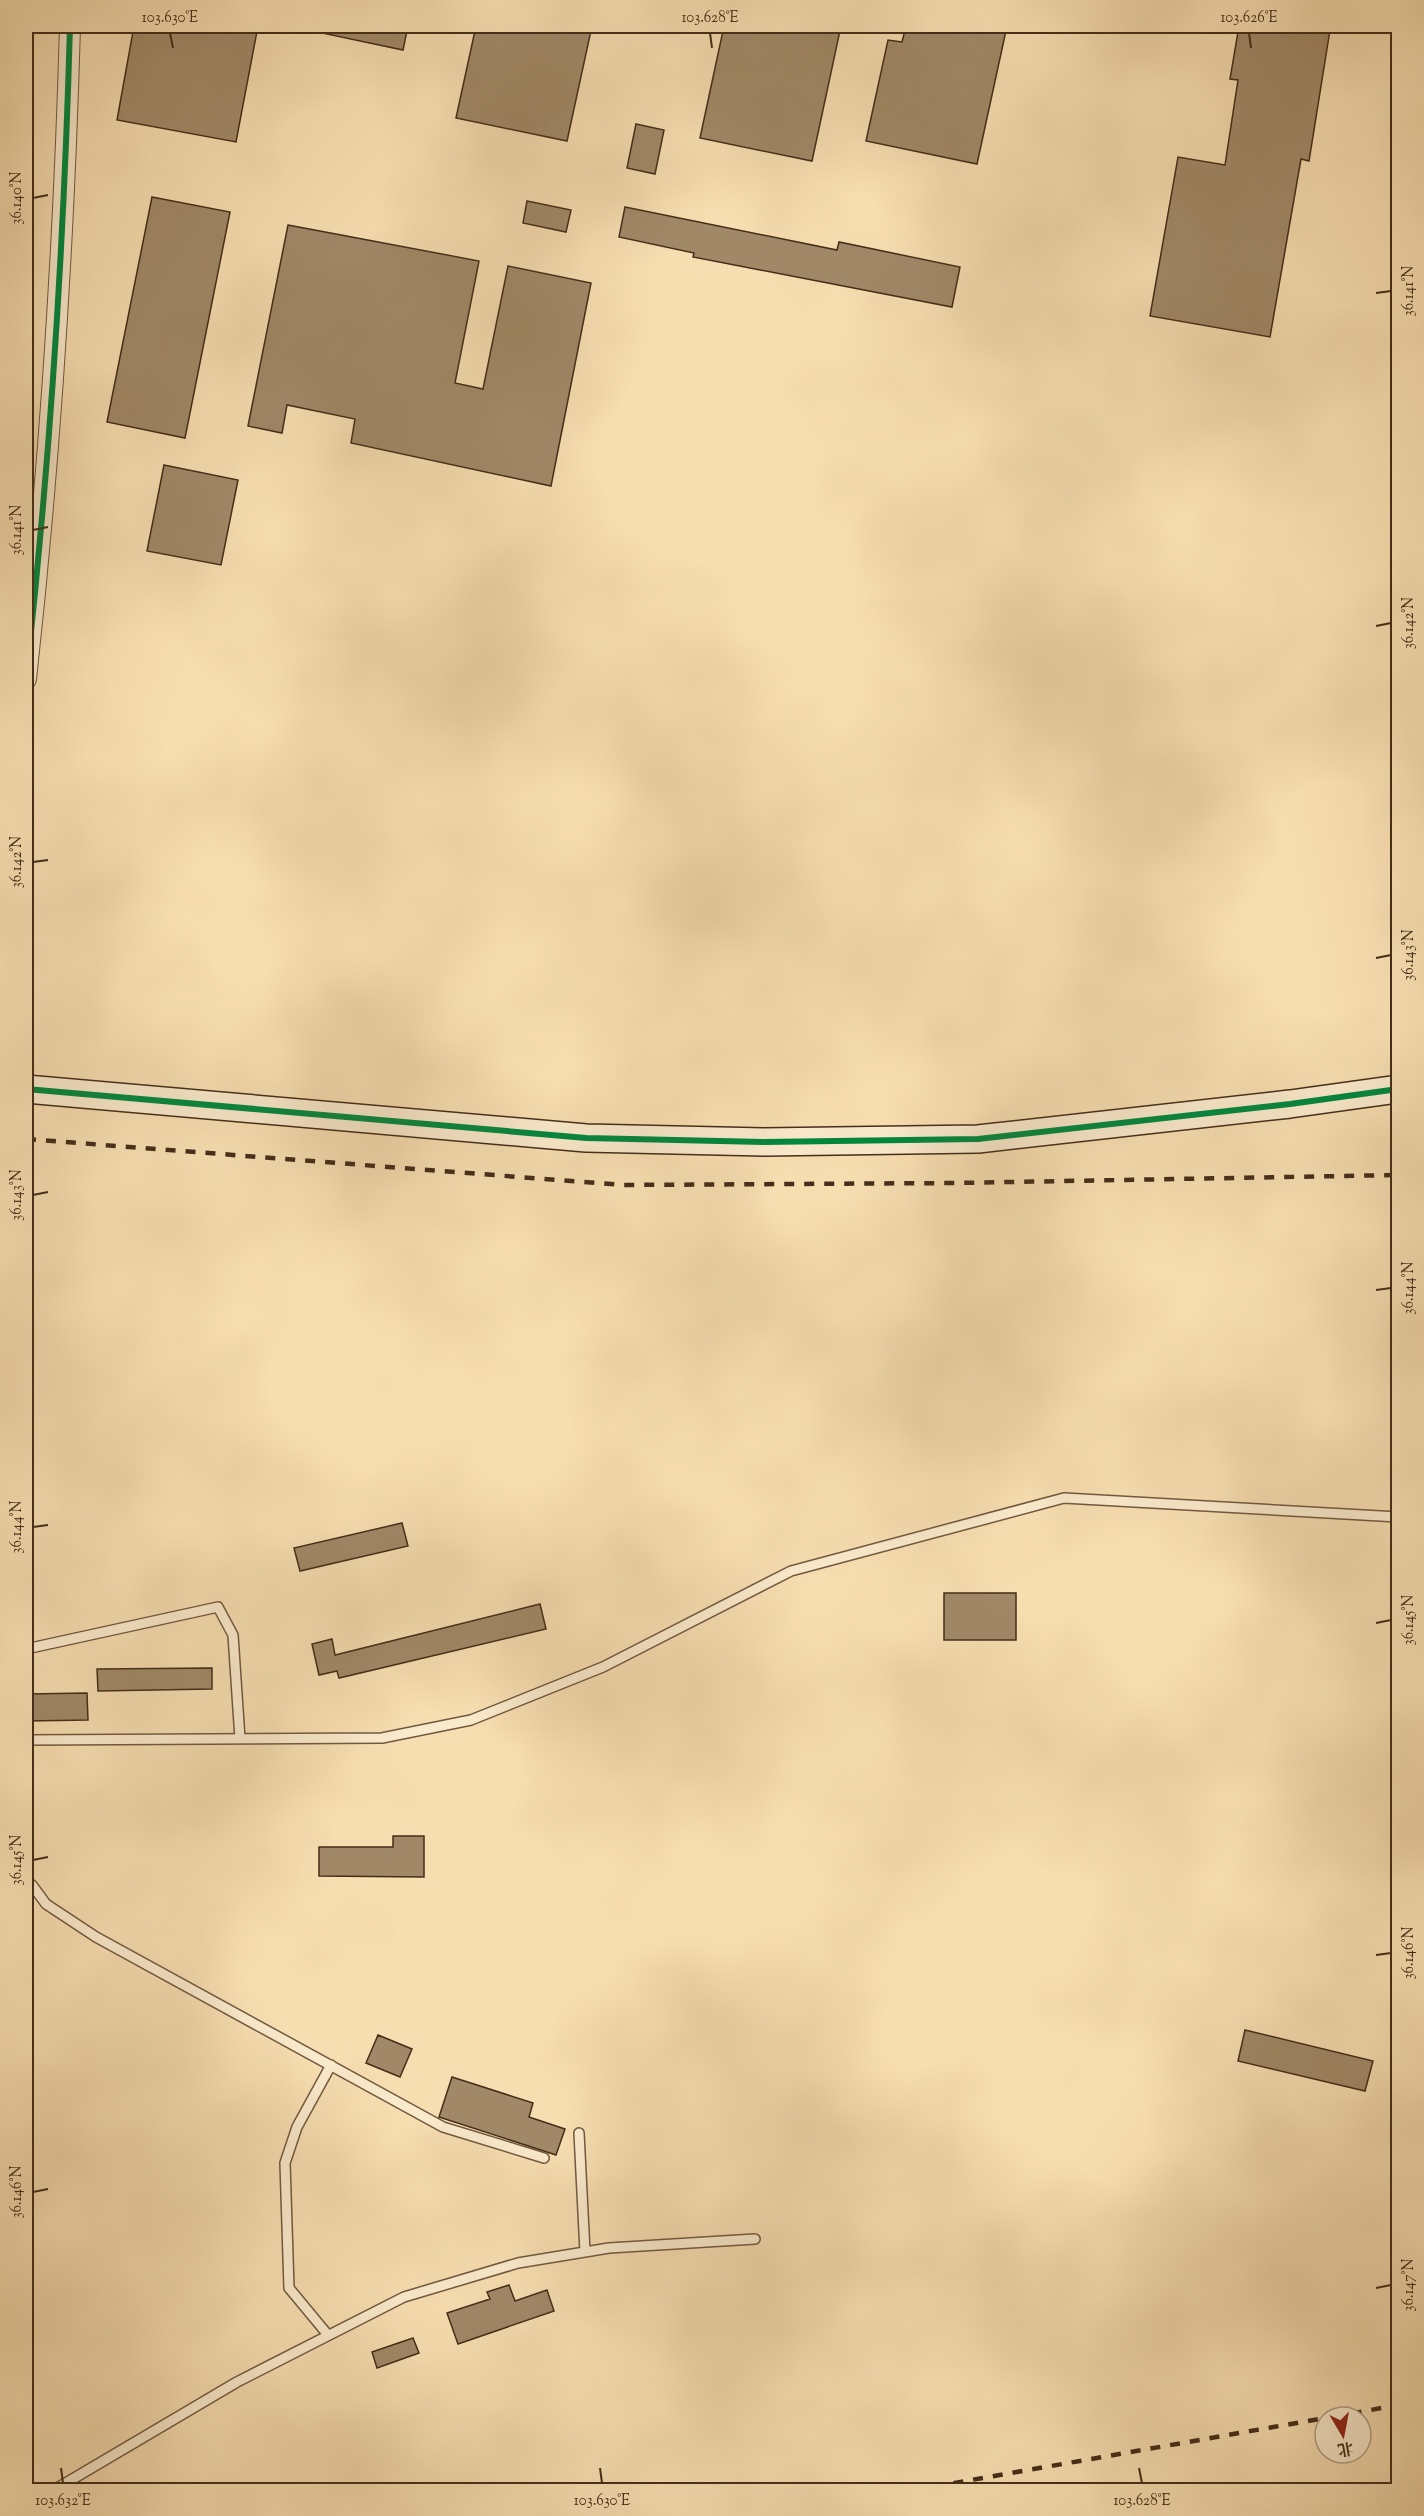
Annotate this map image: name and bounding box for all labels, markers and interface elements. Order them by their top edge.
text: 103.630°E [142,8,198,29]
text: 103.628°E [681,8,739,29]
text: 103.626°E [1220,8,1278,29]
text: 36.140°N [7,172,28,224]
text: 36.141°N [1399,266,1420,316]
text: 36.141°N [7,505,28,555]
text: 36.142°N [1399,597,1420,649]
text: 36.142°N [7,836,28,888]
text: 36.143°N [1399,929,1420,981]
text: 36.143°N [7,1169,28,1221]
text: 36.144°N [1399,1262,1420,1314]
text: 36.144°N [7,1501,28,1553]
text: 36.145°N [1399,1595,1420,1645]
text: 36.145°N [7,1835,28,1885]
text: 36.146°N [1399,1927,1420,1979]
text: 36.146°N [7,2166,28,2218]
text: 36.147°N [1399,2259,1420,2311]
north arrow [1313,2405,1373,2465]
text: 北 [1335,2435,1355,2460]
text: 103.632°E [35,2491,91,2512]
text: 103.630°E [574,2491,630,2512]
text: 103.628°E [1113,2491,1171,2512]

